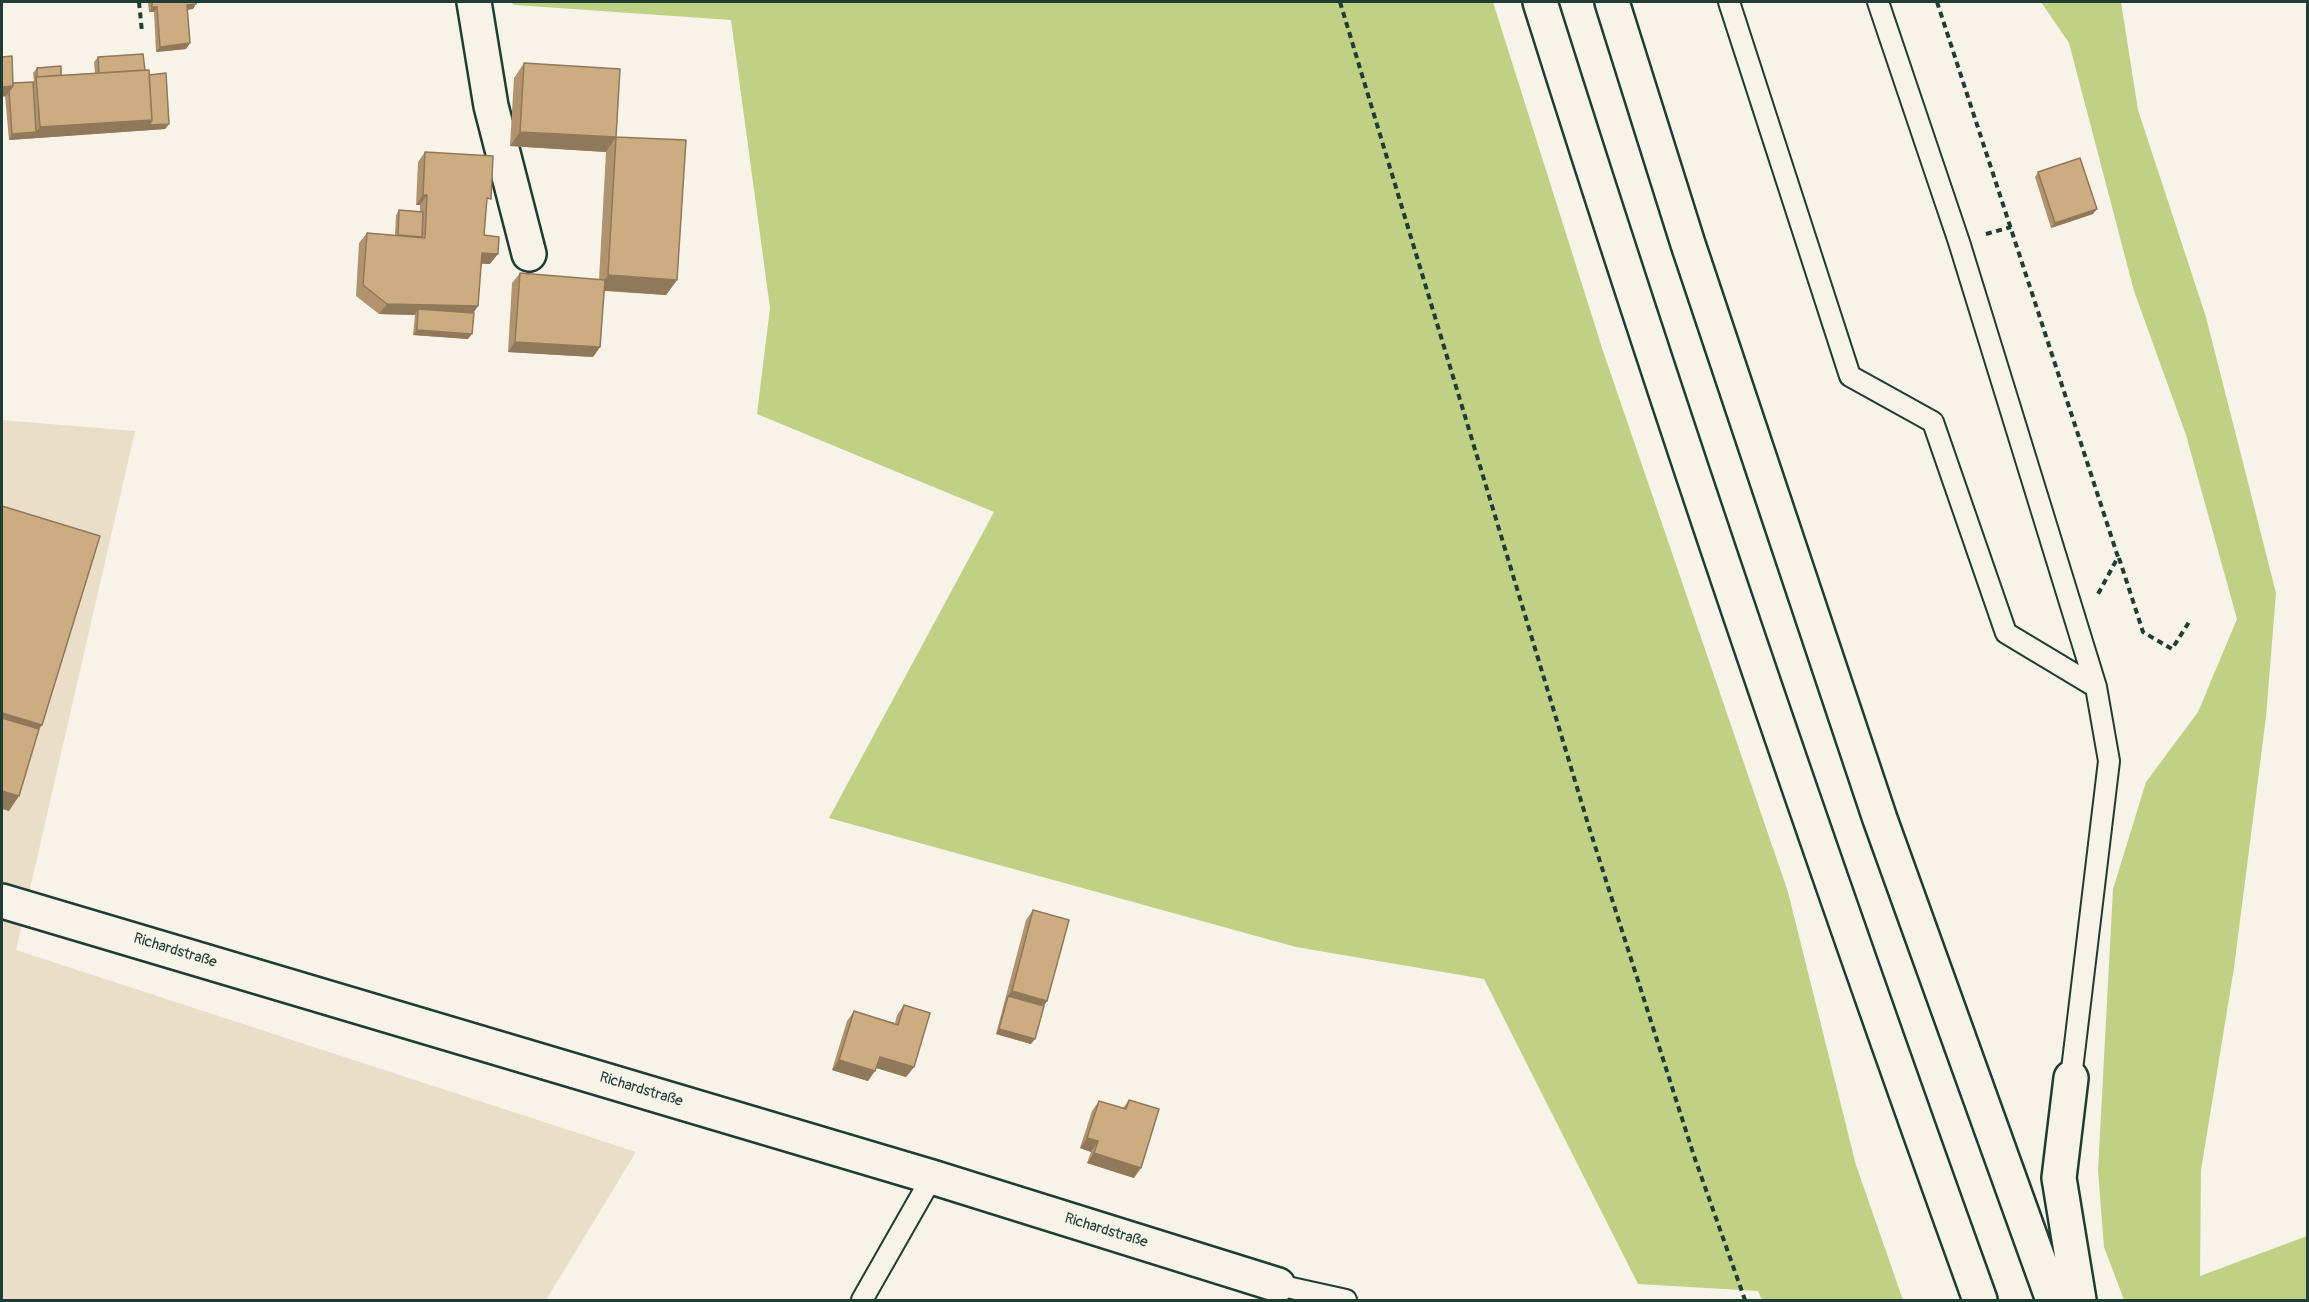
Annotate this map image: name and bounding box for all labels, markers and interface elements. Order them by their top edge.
street label: Richardstraße [131,930,219,972]
street label: Richardstraße [597,1069,685,1111]
street label: Richardstraße [1062,1210,1150,1252]

